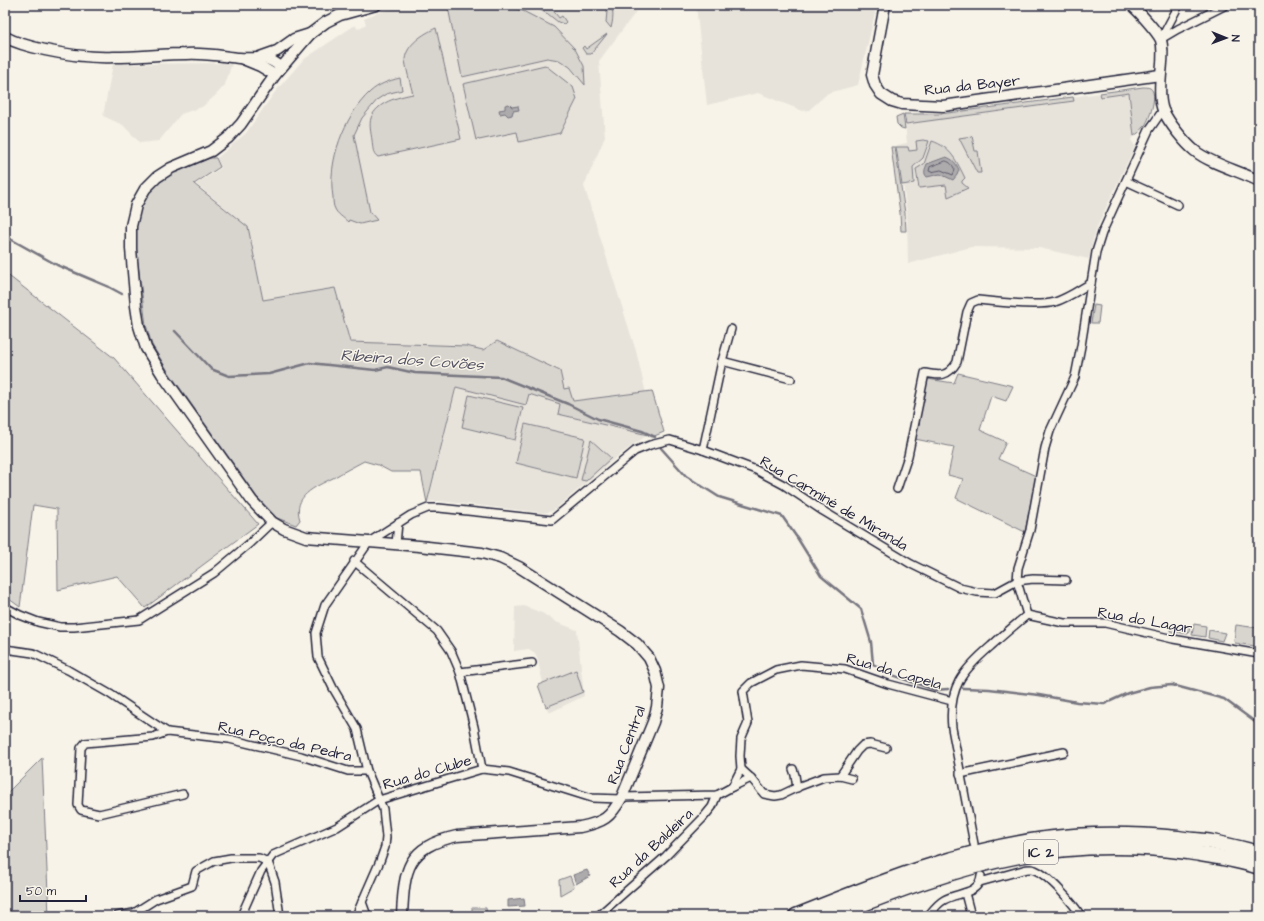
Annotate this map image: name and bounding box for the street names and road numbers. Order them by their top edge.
street label: Rua da Bayer [923,70,1021,102]
street label: Rua Carminé de Miranda [756,451,912,556]
street label: Rua do Lagar [1096,602,1194,640]
street label: Rua da Capela [844,648,944,695]
street label: Rua Central [602,703,651,787]
street label: Rua Poço da Pedra [216,716,354,767]
street label: Rua do Clube [380,750,474,795]
street label: Rua da Baldeira [605,804,698,893]
road number: IC 2 [1024,840,1058,864]

